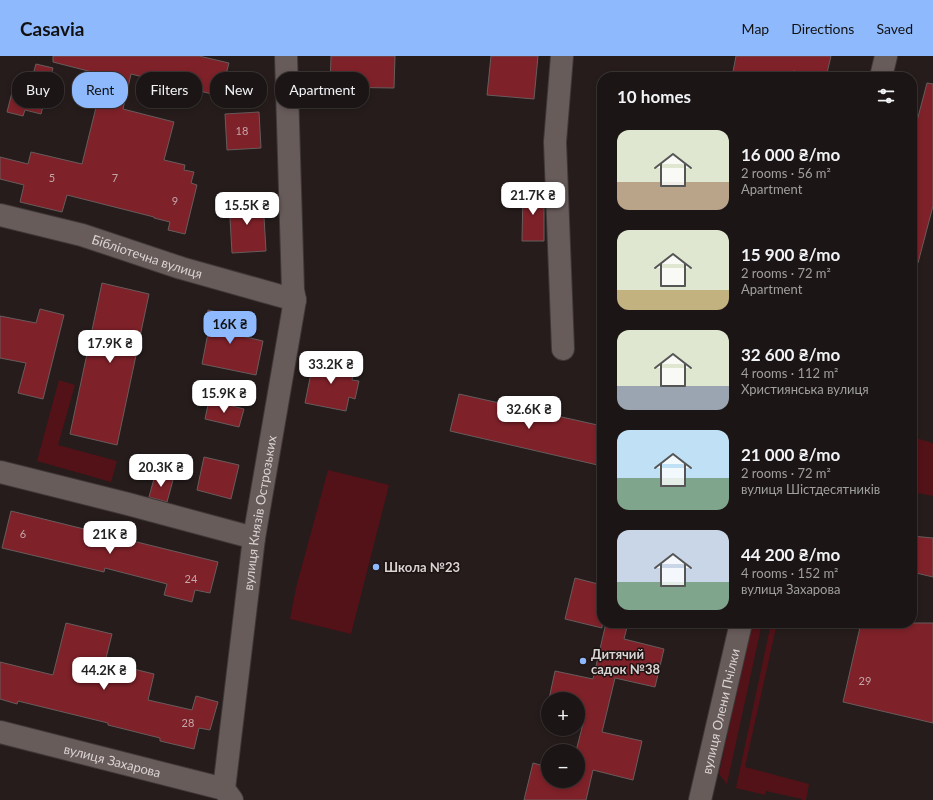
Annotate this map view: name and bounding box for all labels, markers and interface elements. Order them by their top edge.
text: Casavia [20,17,84,40]
text: Map [742,20,769,37]
text: Directions [791,20,854,37]
text: Saved [876,20,913,37]
chip: Buy [12,72,64,108]
chip: Rent [72,72,128,108]
chip: Filters [136,72,202,108]
chip: New [210,72,267,108]
chip: Apartment [275,72,369,108]
icon: filters [875,85,897,107]
text: 10 homes [617,86,691,107]
house number: 18 [236,124,248,137]
text: 16 000 ₴/mo [741,144,840,165]
icon: home [649,146,697,194]
text: 2 rooms · 56 m² [741,165,831,181]
house number: 5 [49,171,55,184]
house number: 7 [112,171,118,184]
text: Apartment [741,181,802,197]
pin: 21.7K ₴ [496,182,570,216]
text: 21.7K ₴ [510,187,556,203]
pin: 15.5K ₴ [210,192,284,226]
house number: 9 [172,194,178,207]
text: 15.5K ₴ [224,197,270,213]
street label: Бібліотечна вулиця [90,231,204,282]
text: 15 900 ₴/mo [741,244,840,265]
icon: home [649,246,697,294]
text: 2 rooms · 72 m² [741,265,831,281]
text: Apartment [741,281,802,297]
pin: 16K ₴ [202,311,258,345]
text: 16K ₴ [212,316,248,332]
pin: 17.9K ₴ [73,330,147,364]
text: 17.9K ₴ [87,335,133,351]
text: 32 600 ₴/mo [741,344,840,365]
icon: home [649,346,697,394]
pin: 33.2K ₴ [294,351,368,385]
text: 33.2K ₴ [308,356,354,372]
text: 4 rooms · 112 m² [741,365,838,381]
pin: 15.9K ₴ [187,380,261,414]
text: Християнська вулиця [741,381,869,397]
text: 15.9K ₴ [201,385,247,401]
pin: 32.6K ₴ [492,396,566,430]
text: 32.6K ₴ [506,401,552,417]
street label: вулиця Князів Острозьких [240,434,280,591]
text: 21 000 ₴/mo [741,444,840,465]
icon: home [649,446,697,494]
pin: 20.3K ₴ [124,454,198,488]
text: 20.3K ₴ [138,459,184,475]
text: 2 rooms · 72 m² [741,465,831,481]
text: вулиця Шістдесятників [741,481,880,497]
pin: 21K ₴ [82,521,138,555]
text: 21K ₴ [92,526,128,542]
house number: 6 [20,527,26,540]
text: 44 200 ₴/mo [741,544,840,565]
icon: home [649,546,697,594]
place label: Школа №23 [384,559,460,575]
marker: Школа №23 [371,562,381,572]
text: 4 rooms · 152 m² [741,565,838,581]
house number: 24 [185,572,198,585]
text: вулиця Захарова [741,581,840,597]
place label: Дитячий садок №38 [591,646,661,677]
street label: вулиця Олени Пчілки [698,647,743,776]
marker: Дитячий садок №38 [578,656,588,666]
pin: 44.2K ₴ [67,657,141,691]
text: 44.2K ₴ [81,662,127,678]
house number: 29 [859,674,871,687]
map controls [541,692,585,788]
button: + [541,692,585,736]
house number: 28 [182,716,194,729]
street label: вулиця Захарова [62,741,163,781]
button: − [541,744,585,788]

